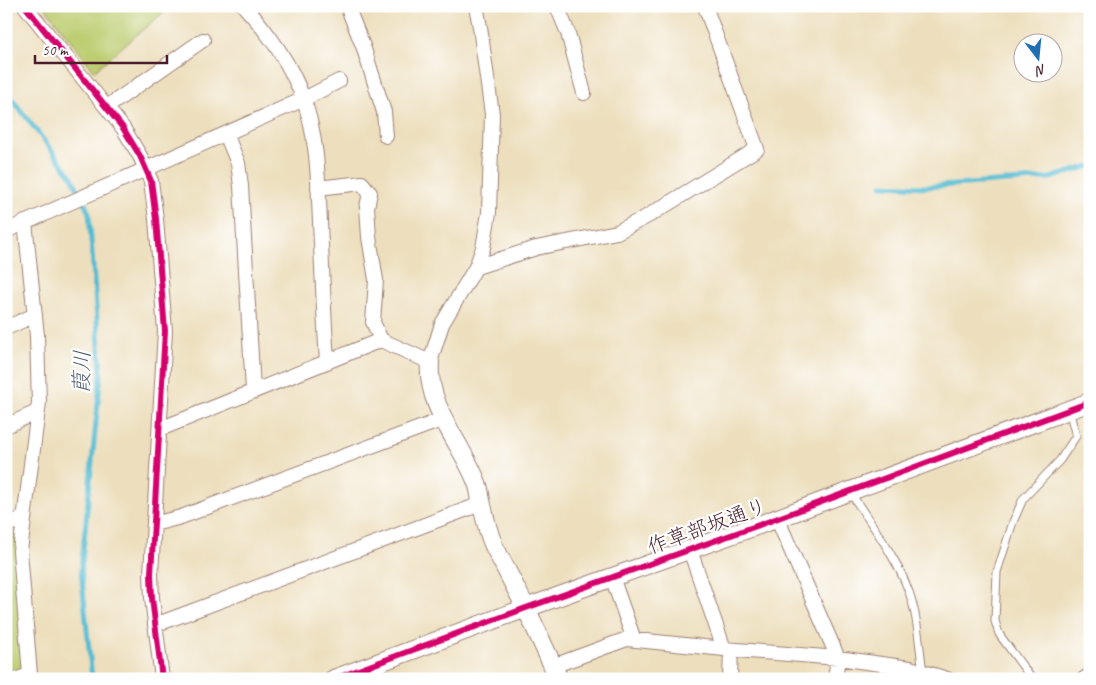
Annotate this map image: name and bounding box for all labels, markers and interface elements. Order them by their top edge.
scale bar [35,32,168,64]
north arrow [1014,32,1064,82]
text: 50 m [42,41,69,60]
text: N [1033,61,1048,80]
water label: 葭川 [68,350,96,394]
street label: 作草部坂通り [643,492,771,560]

